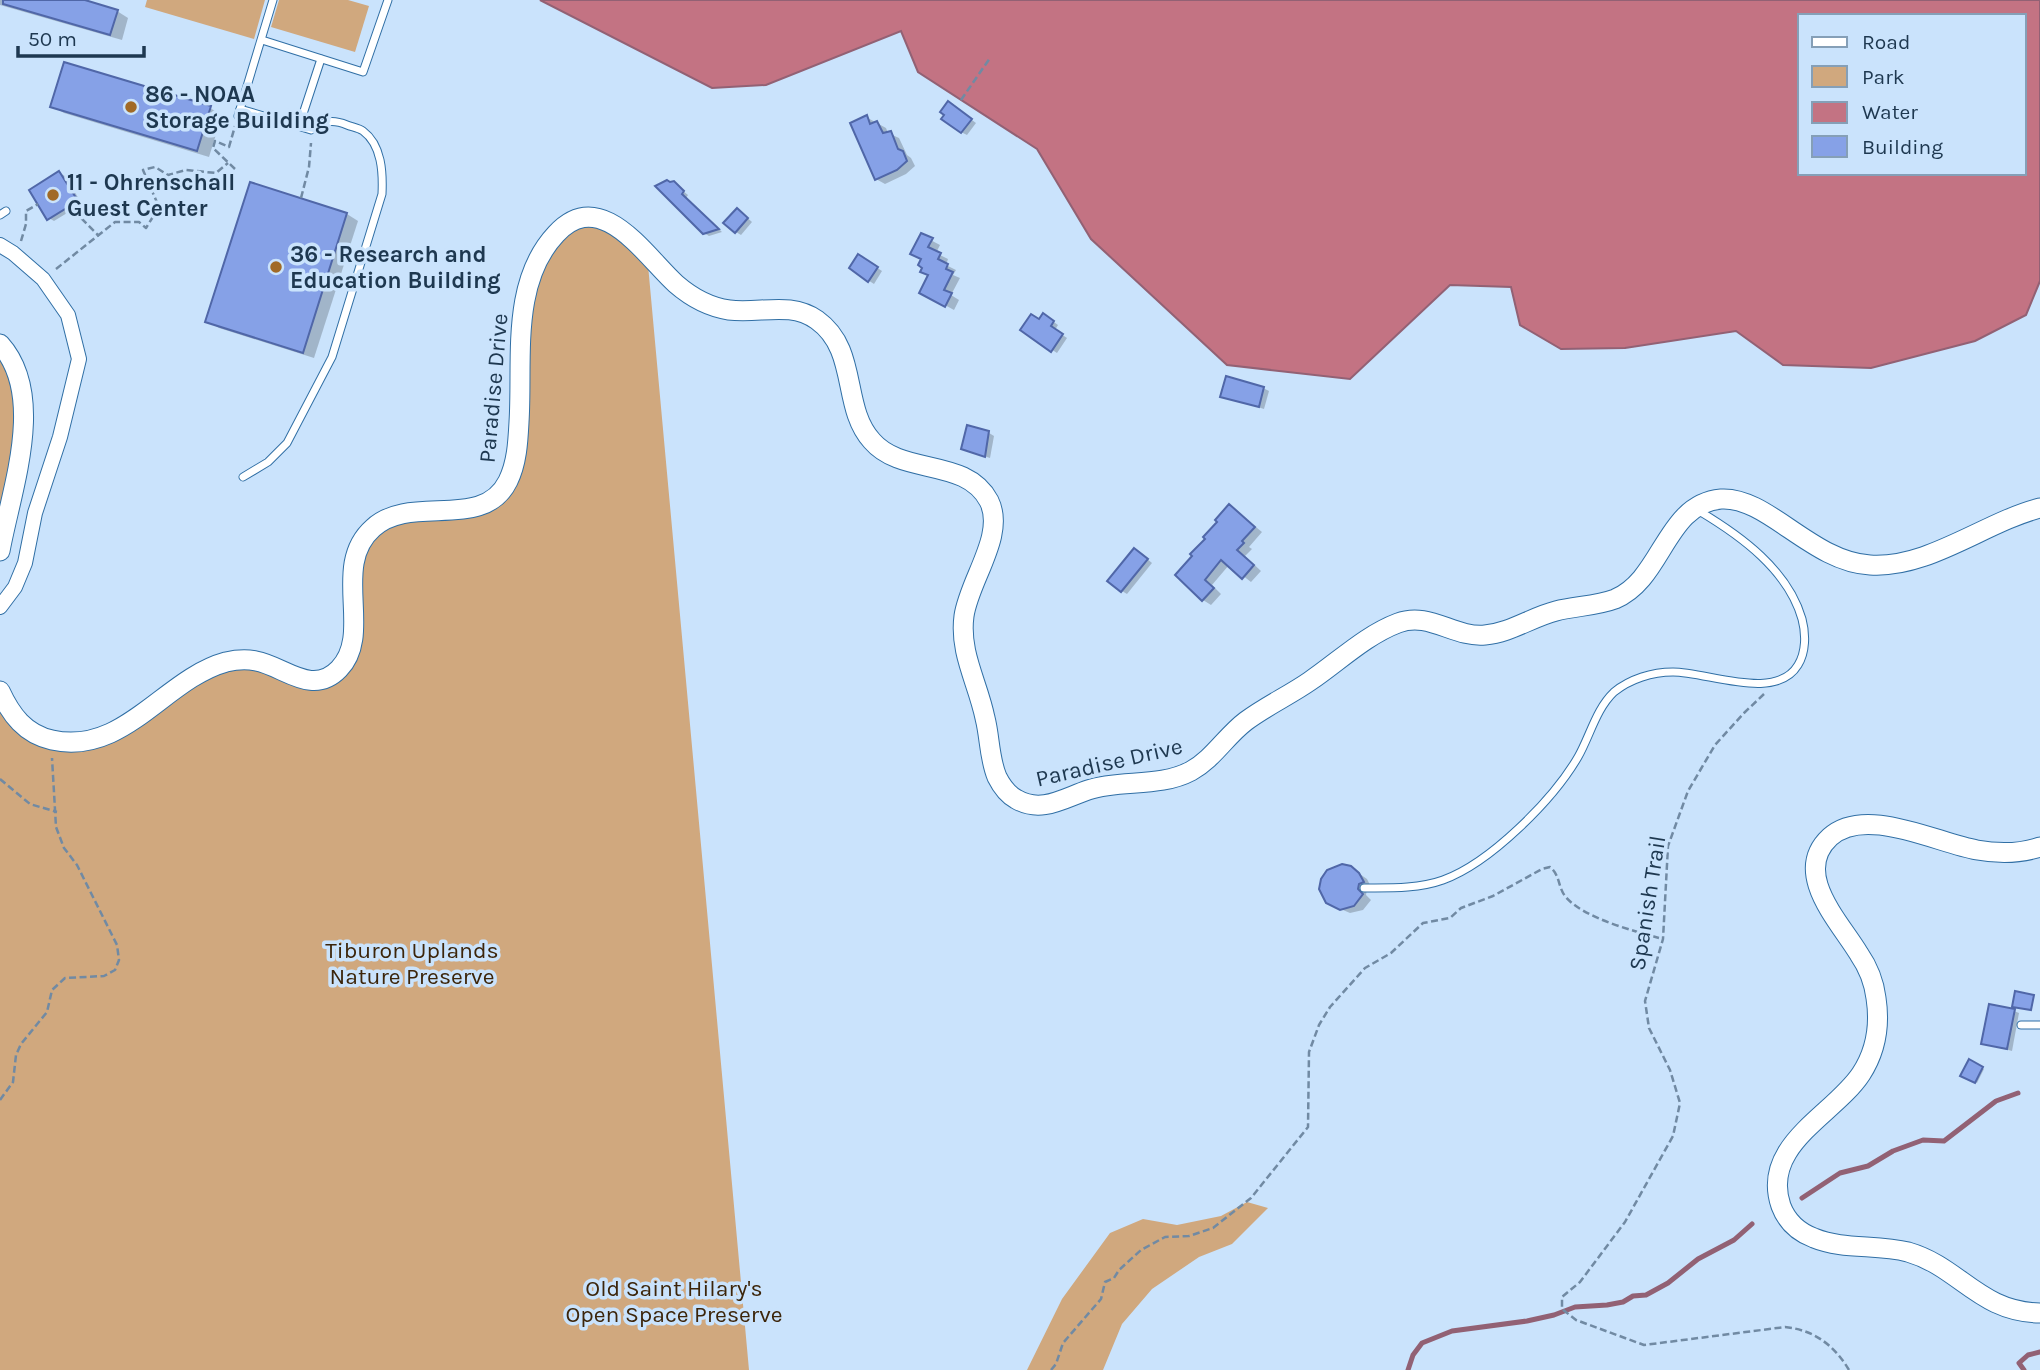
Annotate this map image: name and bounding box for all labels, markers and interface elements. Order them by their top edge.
scale bar [18,14,144,58]
legend [1798,14,2026,175]
text: 50 m [28,27,77,51]
text: Road [1862,30,1910,54]
text: Park [1862,65,1905,89]
place label: 86 - NOAA Storage Building [145,81,329,134]
marker: 86 - NOAA Storage Building [123,99,139,115]
text: Water [1862,100,1918,124]
text: Building [1862,135,1943,159]
place label: 11 - Ohrenschall Guest Center [67,169,235,222]
marker: 11 - Ohrenschall Guest Center [45,187,61,203]
place label: 36 - Research and Education Building [290,241,501,294]
marker: 36 - Research and Education Building [268,259,284,275]
street label: Paradise Drive [474,312,513,464]
street label: Paradise Drive [1033,732,1185,793]
street label: Spanish Trail [1624,834,1671,972]
park label: Tiburon Uplands Nature Preserve [325,937,499,990]
park label: Old Saint Hilary's Open Space Preserve [565,1275,783,1328]

